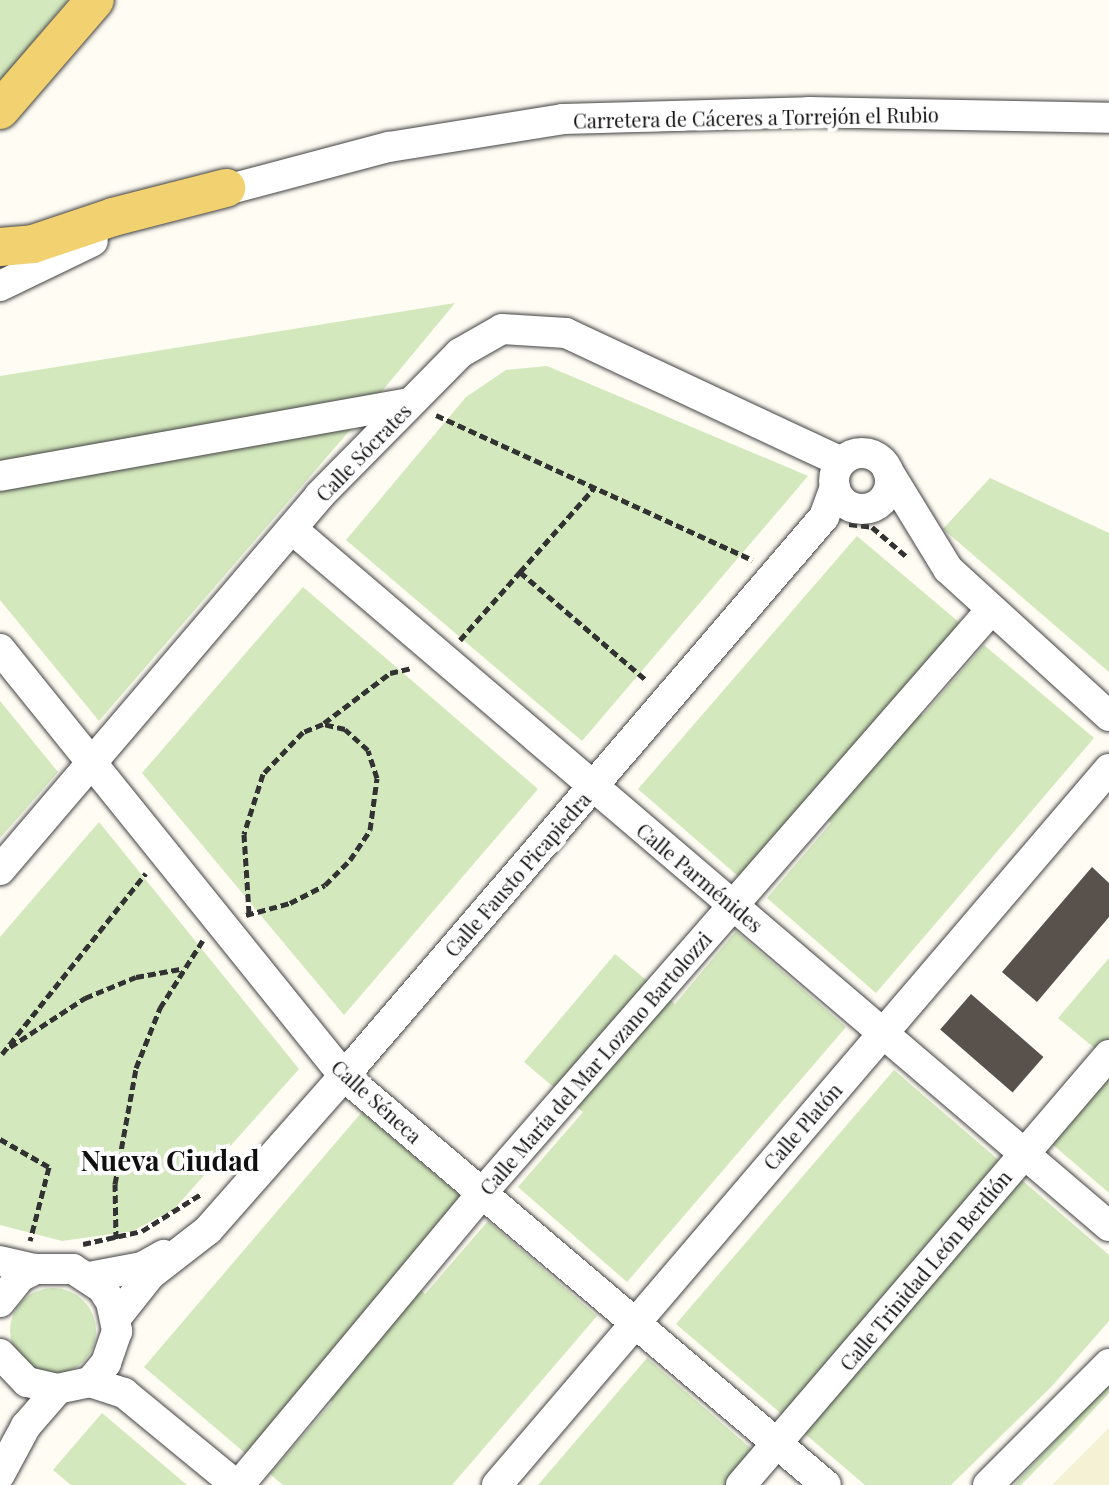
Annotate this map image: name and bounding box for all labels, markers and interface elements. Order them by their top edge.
street label: Carretera de Cáceres a Torrejón el Rubio [572,102,940,132]
street label: Calle Sócrates [310,398,416,506]
street label: Calle Fausto Picapiedra [439,787,595,961]
street label: Calle Parménides [632,817,768,937]
street label: Calle María del Mar Lozano Bartolozzi [474,926,716,1200]
street label: Calle Séneca [327,1054,427,1148]
street label: Calle Platón [758,1078,846,1174]
district label: Nueva Ciudad [80,1143,260,1177]
street label: Calle Trinidad León Berdión [834,1165,1016,1375]

